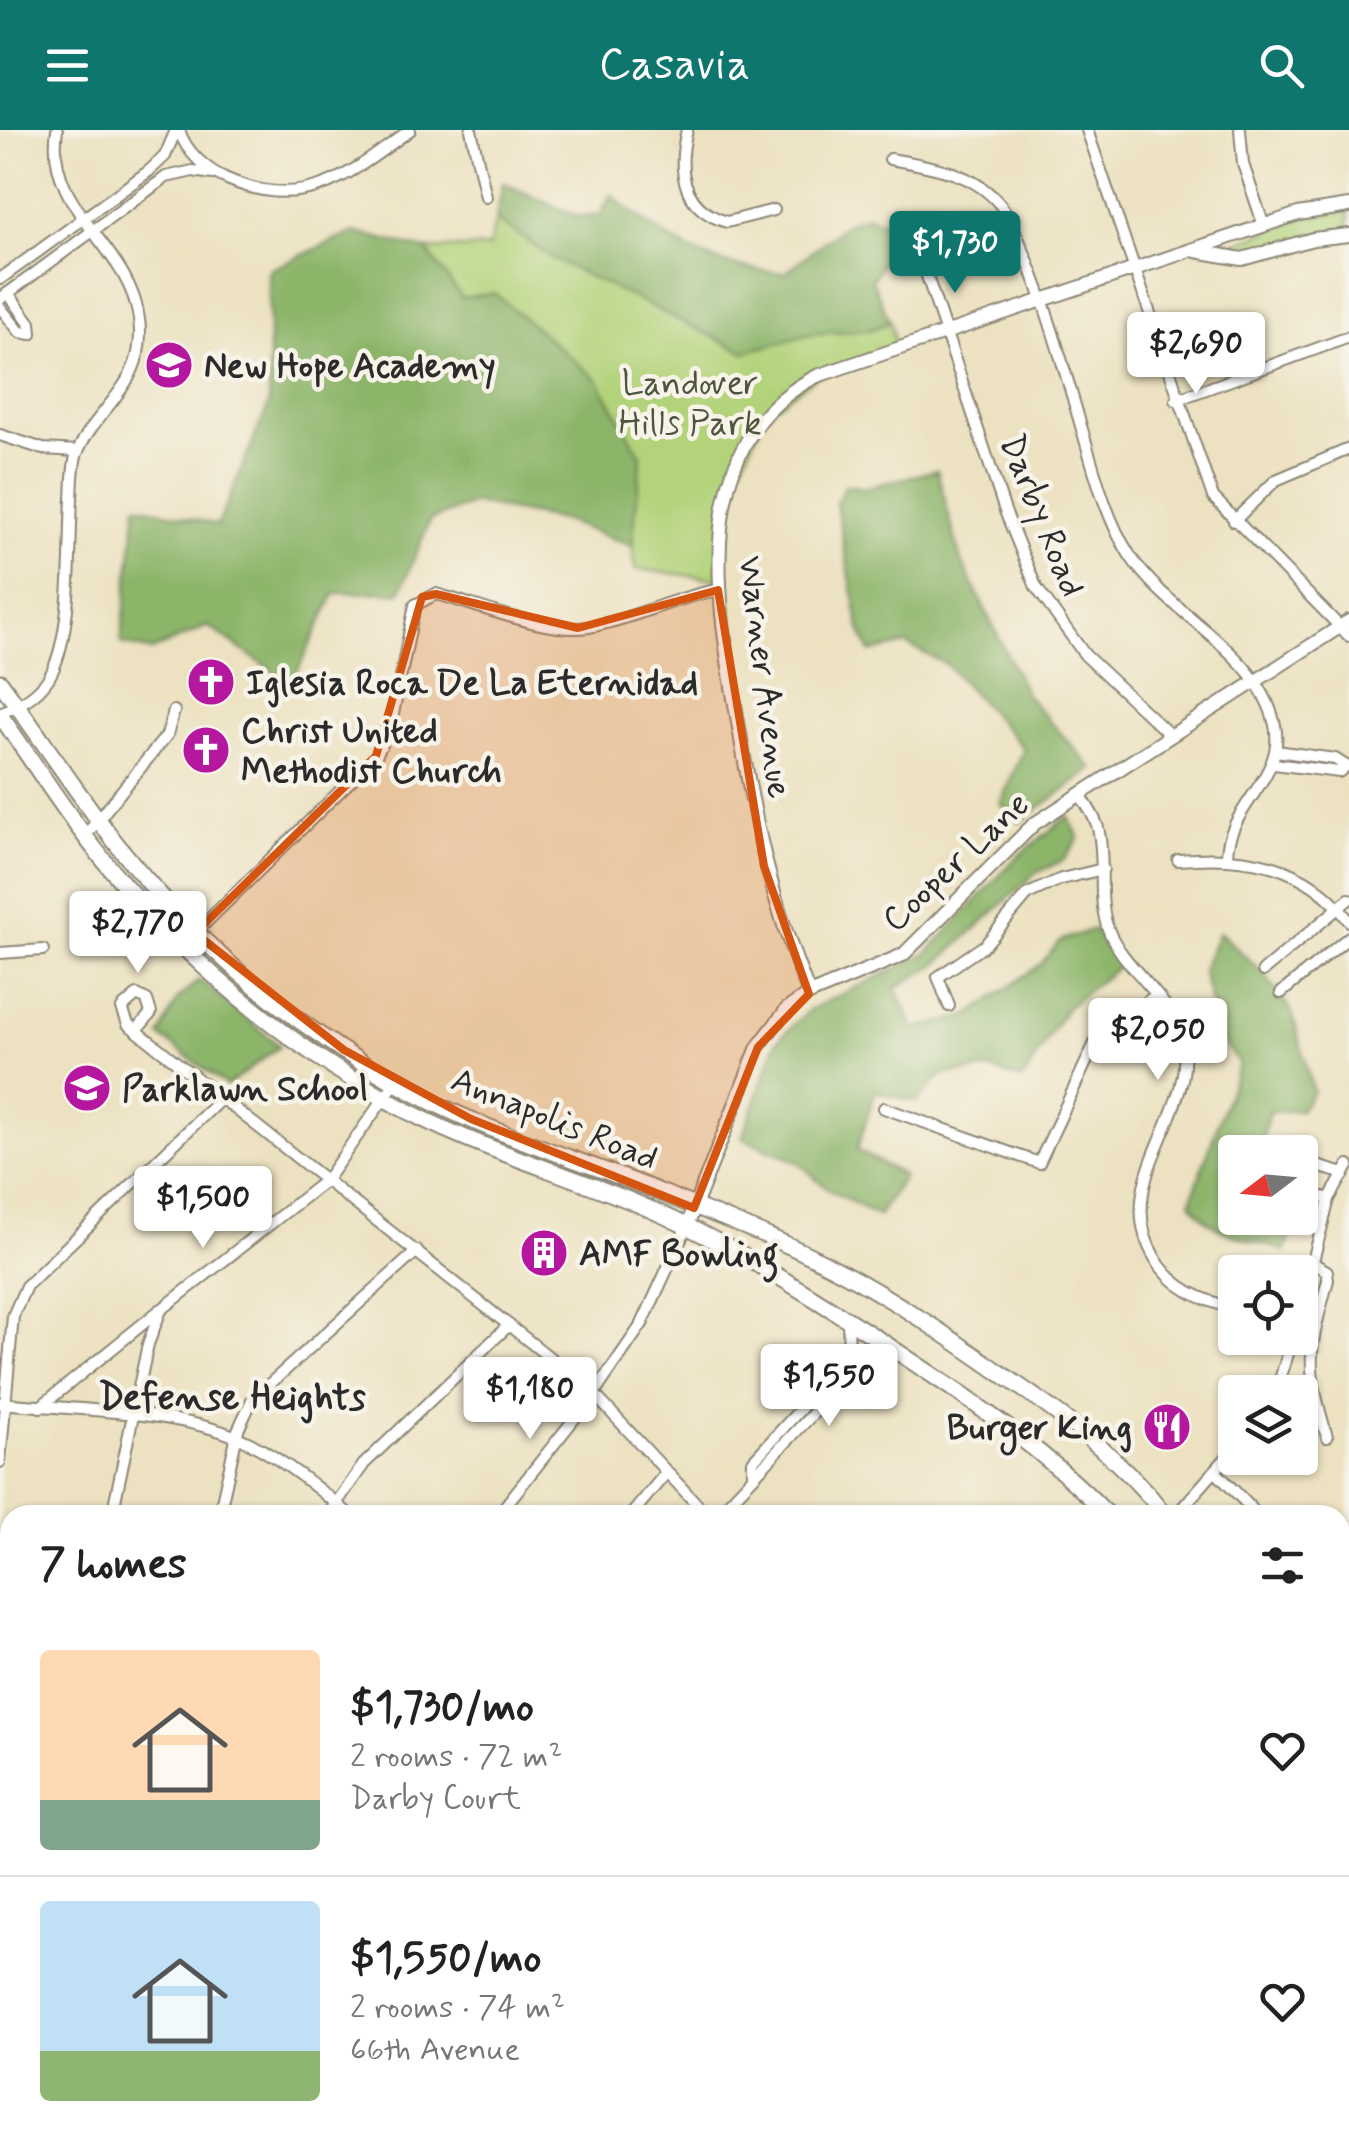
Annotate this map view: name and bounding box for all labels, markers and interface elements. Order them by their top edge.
text: Casavia [599,36,750,95]
icon: menu [40,38,95,93]
icon: search [1254,38,1309,93]
pin: $1,730 [874,211,1036,296]
text: $1,730 [911,222,999,264]
pin: $2,690 [1115,312,1277,397]
text: $2,690 [1149,323,1243,365]
school or university icon: New Hope Academy [143,339,195,391]
place label: New Hope Academy [204,344,496,390]
park label: Landover Hills Park [618,361,762,447]
street label: Darby Road [988,428,1095,604]
street label: Warner Avenue [726,553,802,801]
church icon: Iglesia Roca De La Eternidad [185,656,237,708]
place label: Iglesia Roca De La Eternidad [246,661,698,708]
place label: Christ United Methodist Church [241,709,502,795]
church icon: Christ United Methodist Church [180,724,232,776]
street label: Cooper Lane [873,782,1040,943]
pin: $2,770 [57,891,219,976]
text: $2,770 [91,902,185,944]
pin: $2,050 [1077,998,1239,1083]
text: $2,050 [1110,1009,1206,1051]
street label: Annapolis Road [444,1058,664,1182]
school or university icon: Parklawn School [61,1062,113,1114]
place label: Parklawn School [122,1067,368,1113]
north arrow [1218,1135,1318,1235]
map controls [1218,1135,1318,1475]
pin: $1,500 [122,1166,284,1251]
text: $1,500 [156,1177,250,1219]
building icon: AMF Bowling [518,1227,570,1279]
place label: AMF Bowling [579,1232,779,1283]
button: locate [1218,1255,1318,1355]
pin: $1,550 [748,1344,910,1429]
text: $1,550 [783,1355,875,1397]
pin: $1,180 [449,1357,611,1442]
text: $1,180 [486,1368,575,1410]
district label: Defense Heights [98,1374,366,1424]
button: layers [1218,1375,1318,1475]
restaurant icon: Burger King [1141,1401,1193,1453]
place label: Burger King [947,1406,1132,1456]
text: 7 homes [40,1538,187,1593]
icon: filters [1255,1538,1310,1593]
text: $1,730/mo [350,1681,534,1736]
icon: home [120,1690,240,1810]
icon: heart [1255,1723,1310,1778]
text: 2 rooms · 72 m² [350,1736,563,1778]
text: Darby Court [350,1778,521,1820]
text: $1,550/mo [350,1932,541,1987]
icon: home [120,1941,240,2061]
icon: heart [1255,1974,1310,2029]
text: 2 rooms · 74 m² [350,1987,565,2029]
text: 66th Avenue [350,2029,520,2071]

